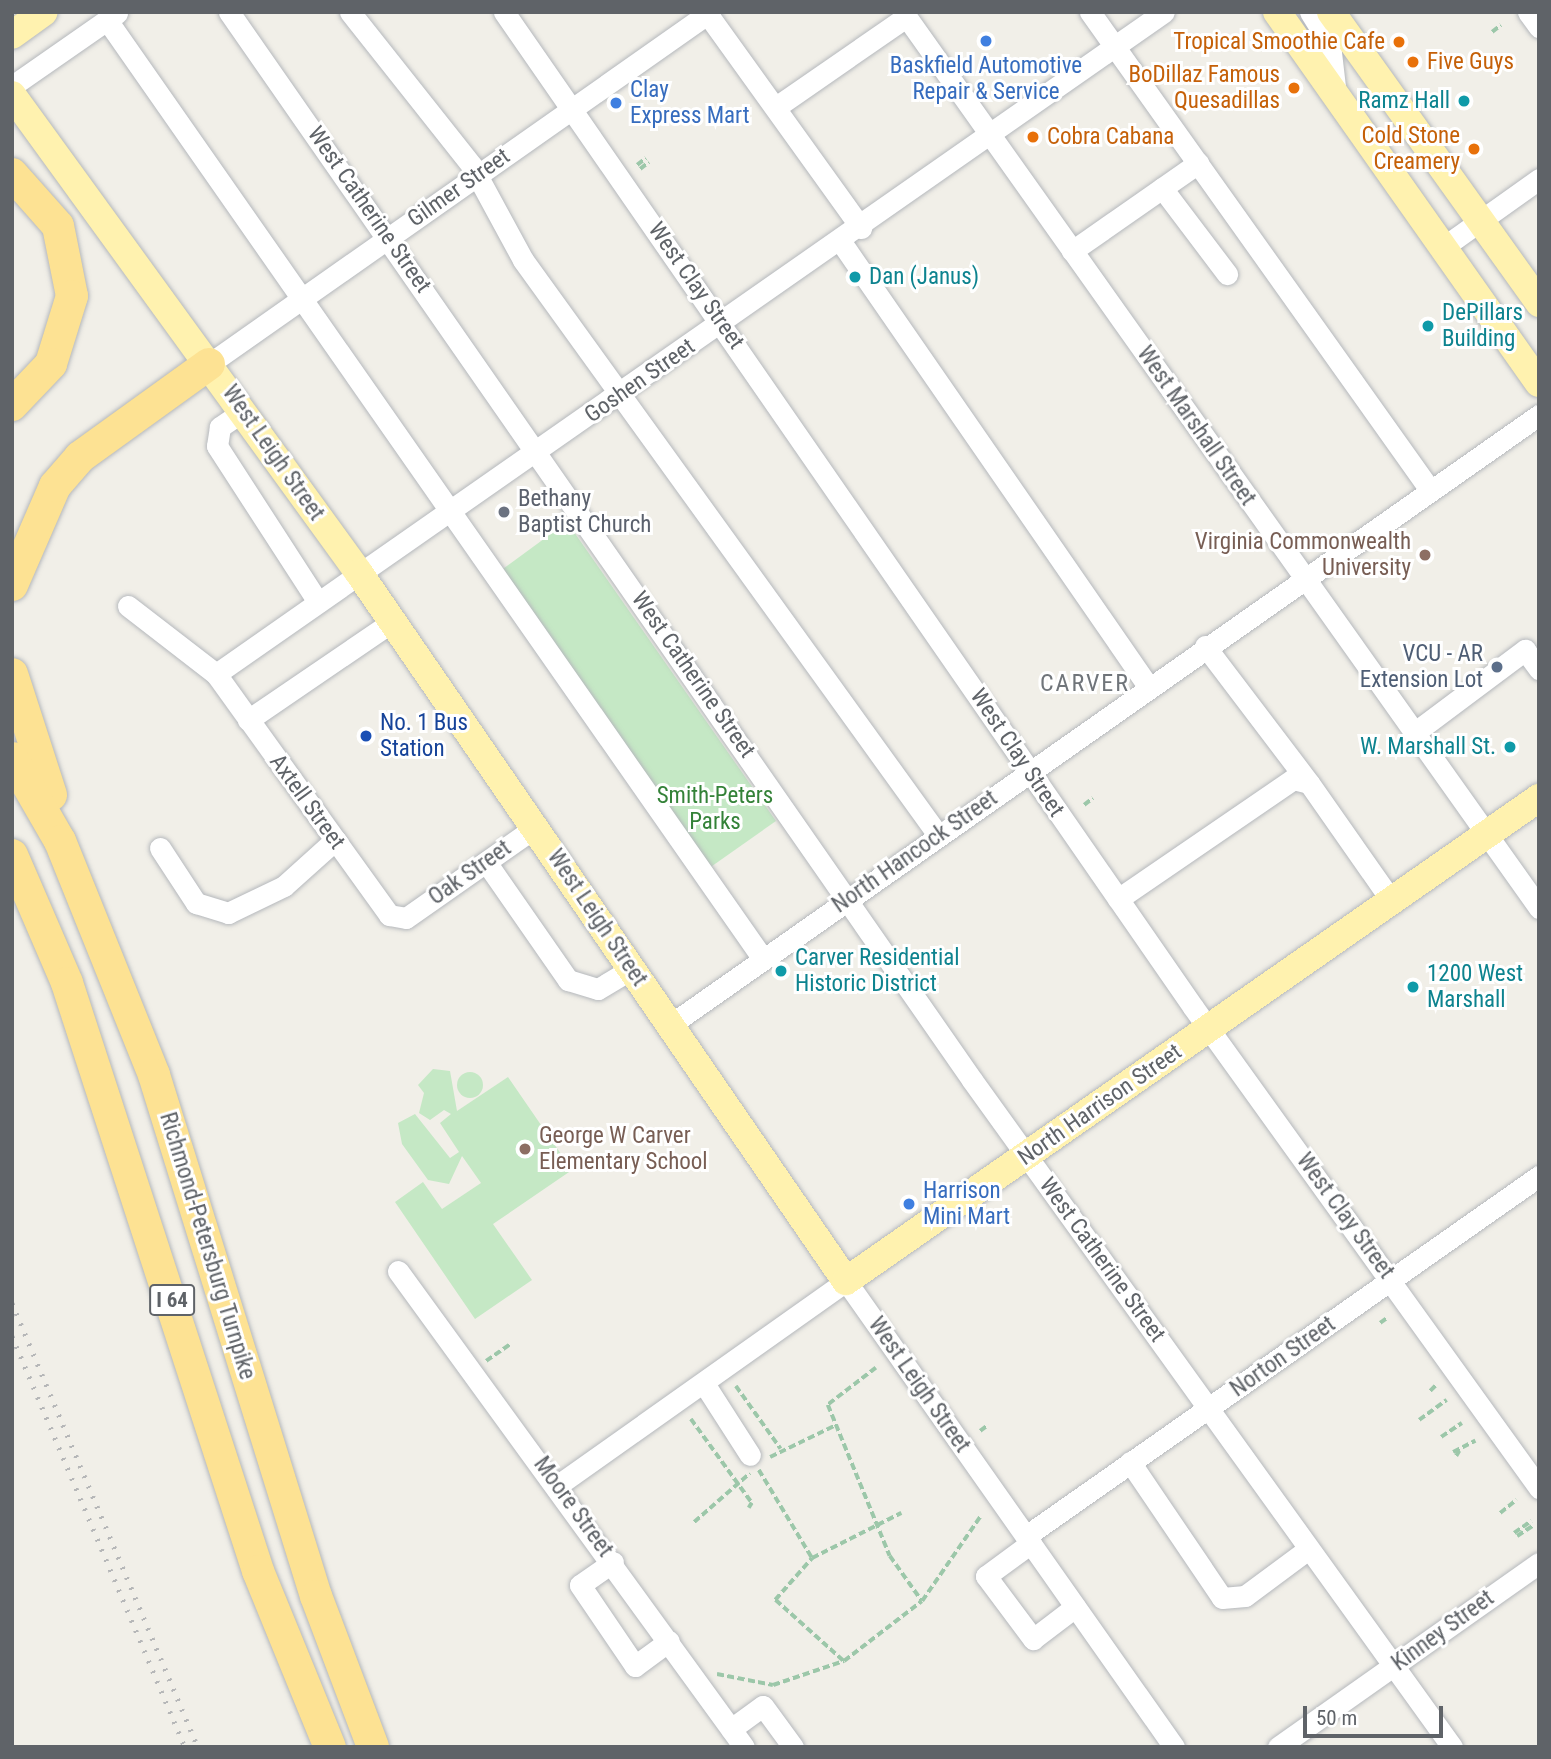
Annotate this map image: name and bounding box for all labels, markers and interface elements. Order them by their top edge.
place label: Tropical Smoothie Cafe [1173,28,1385,56]
marker: Baskfield Automotive Repair & Service [978,33,994,49]
marker: Tropical Smoothie Cafe [1391,34,1407,50]
place label: Five Guys [1427,48,1514,76]
place label: Baskfield Automotive Repair & Service [890,52,1082,106]
marker: Five Guys [1405,54,1421,70]
place label: BoDillaz Famous Quesadillas [1128,61,1280,115]
place label: Clay Express Mart [630,76,749,130]
marker: BoDillaz Famous Quesadillas [1286,80,1302,96]
place label: Ramz Hall [1358,87,1450,115]
marker: Ramz Hall [1456,93,1472,109]
marker: Clay Express Mart [608,95,624,111]
street label: West Catherine Street [301,122,437,298]
place label: Cold Stone Creamery [1361,122,1460,176]
place label: Cobra Cabana [1047,123,1174,151]
marker: Cobra Cabana [1025,129,1041,145]
marker: Cold Stone Creamery [1466,141,1482,157]
street label: Gilmer Street [403,143,515,233]
street label: West Clay Street [642,217,750,355]
place label: Dan (Janus) [869,263,979,291]
marker: Dan (Janus) [847,269,863,285]
place label: DePillars Building [1442,299,1523,353]
marker: DePillars Building [1420,318,1436,334]
street label: Goshen Street [580,333,700,429]
street label: West Marshall Street [1131,341,1261,511]
street label: West Leigh Street [216,380,330,526]
place label: Bethany Baptist Church [518,485,651,539]
marker: Bethany Baptist Church [496,504,512,520]
place label: Virginia Commonwealth University [1195,528,1411,582]
marker: Virginia Commonwealth University [1417,547,1433,563]
street label: West Catherine Street [625,587,761,763]
place label: VCU - AR Extension Lot [1360,640,1483,694]
marker: VCU - AR Extension Lot [1489,659,1505,675]
district label: CARVER [1041,670,1129,698]
street label: West Clay Street [964,684,1070,822]
place label: No. 1 Bus Station [380,709,468,763]
marker: No. 1 Bus Station [358,728,374,744]
place label: W. Marshall St. [1360,733,1496,761]
marker: W. Marshall St. [1502,739,1518,755]
street label: Axtell Street [263,749,351,855]
park label: Smith-Peters Parks [657,782,773,836]
street label: North Hancock Street [827,785,1003,919]
street label: Oak Street [423,835,517,911]
street label: West Leigh Street [541,844,653,992]
place label: Carver Residential Historic District [795,944,959,998]
place label: 1200 West Marshall [1427,960,1523,1014]
marker: Carver Residential Historic District [773,963,789,979]
marker: 1200 West Marshall [1405,979,1421,995]
street label: North Harrison Street [1013,1038,1187,1172]
street label: Richmond-Petersburg Turnpike [153,1109,261,1383]
place label: George W Carver Elementary School [539,1122,708,1176]
marker: George W Carver Elementary School [517,1141,533,1157]
street label: West Clay Street [1290,1148,1400,1284]
street label: West Catherine Street [1033,1172,1171,1348]
place label: Harrison Mini Mart [923,1177,1010,1231]
marker: Harrison Mini Mart [901,1196,917,1212]
road number: I 64 [148,1282,196,1318]
street label: Norton Street [1225,1311,1341,1403]
street label: West Leigh Street [862,1312,976,1458]
street label: Moore Street [527,1451,619,1563]
street label: Kinney Street [1387,1585,1499,1677]
scale bar [1306,1692,1446,1736]
text: 50 m [1316,1706,1357,1730]

